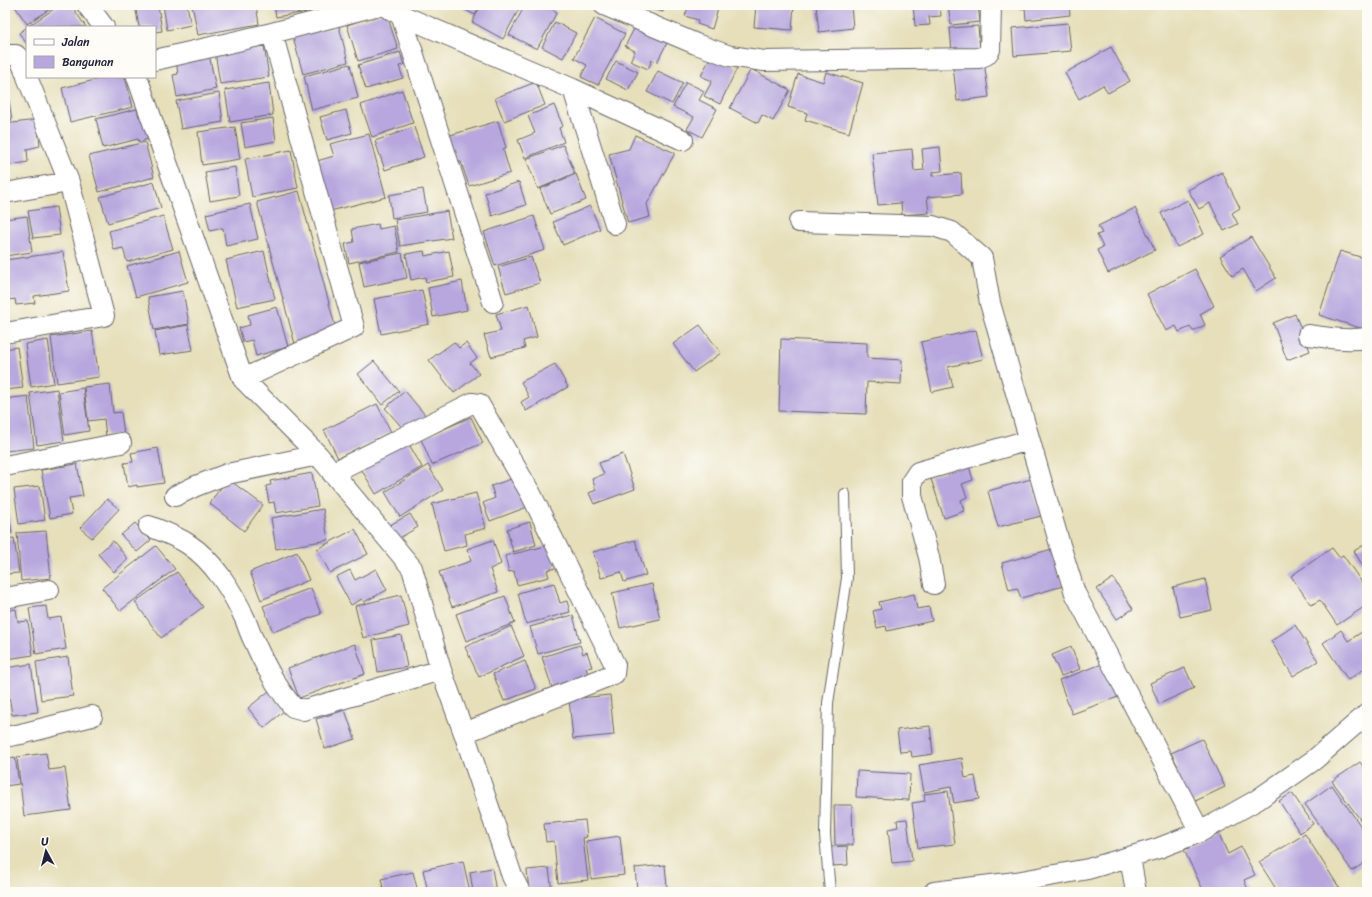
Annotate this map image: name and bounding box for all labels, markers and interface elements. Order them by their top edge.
legend [26,26,156,78]
text: Jalan [61,31,90,53]
text: Bangunan [62,51,114,73]
north arrow [26,831,66,871]
text: U [40,832,50,851]

